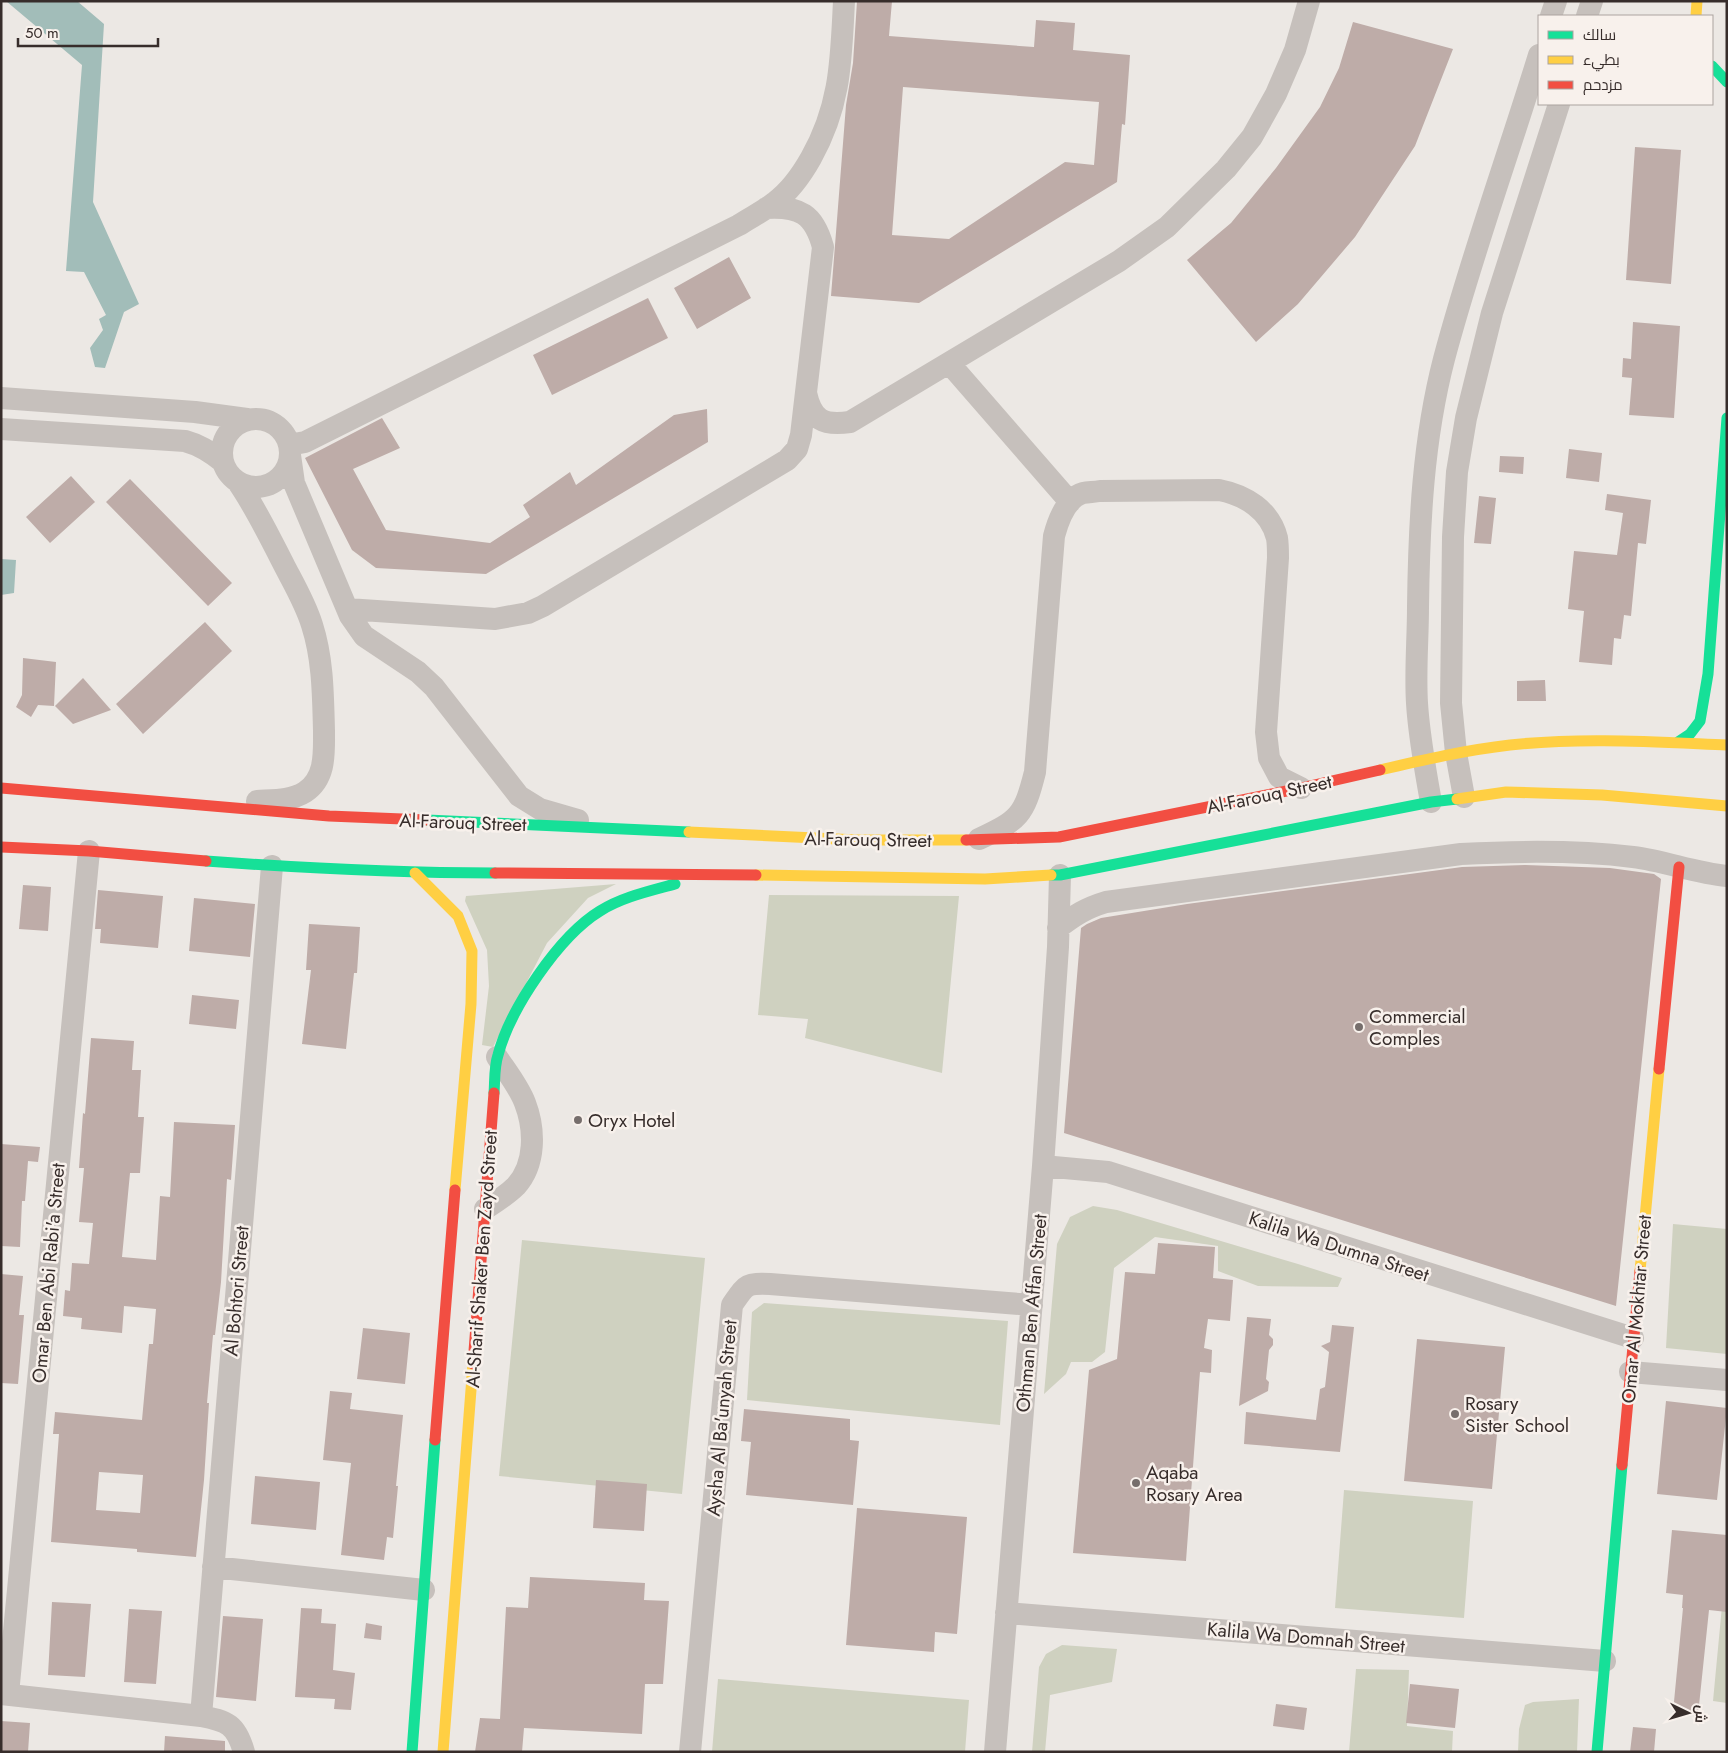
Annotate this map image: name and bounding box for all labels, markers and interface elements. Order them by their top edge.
scale bar [18,15,158,47]
legend [1538,15,1713,105]
text: 50 m [25,22,59,44]
text: سالك [1583,24,1616,46]
text: بطيء [1583,49,1620,72]
text: مزدحم [1583,74,1623,96]
street label: Al-Farouq Street [1204,768,1335,821]
street label: Al-Farouq Street [399,807,528,838]
street label: Al-Farouq Street [804,825,932,854]
place label: Commercial Comples [1369,1003,1466,1052]
marker: Commercial Comples [1353,1021,1365,1033]
place label: Oryx Hotel [588,1107,675,1134]
marker: Oryx Hotel [572,1114,584,1126]
street label: Al-Sharif Shaker Ben Zayd Street [459,1129,504,1389]
street label: Omar Ben Abi Rabi'a Street [25,1162,72,1384]
street label: Kalila Wa Dumna Street [1245,1205,1433,1288]
street label: Othman Ben Affan Street [1009,1212,1054,1413]
street label: Omar Al Mokhtar Street [1615,1213,1658,1404]
street label: Al Bohtori Street [217,1224,256,1357]
street label: Aysha Al Ba'unyah Street [699,1318,744,1517]
place label: Rosary Sister School [1465,1390,1569,1439]
marker: Rosary Sister School [1449,1408,1461,1420]
place label: Aqaba Rosary Area [1146,1459,1243,1508]
marker: Aqaba Rosary Area [1130,1477,1142,1489]
street label: Kalila Wa Domnah Street [1206,1615,1406,1660]
north arrow [1663,1688,1713,1738]
text: ش [1690,1704,1712,1724]

